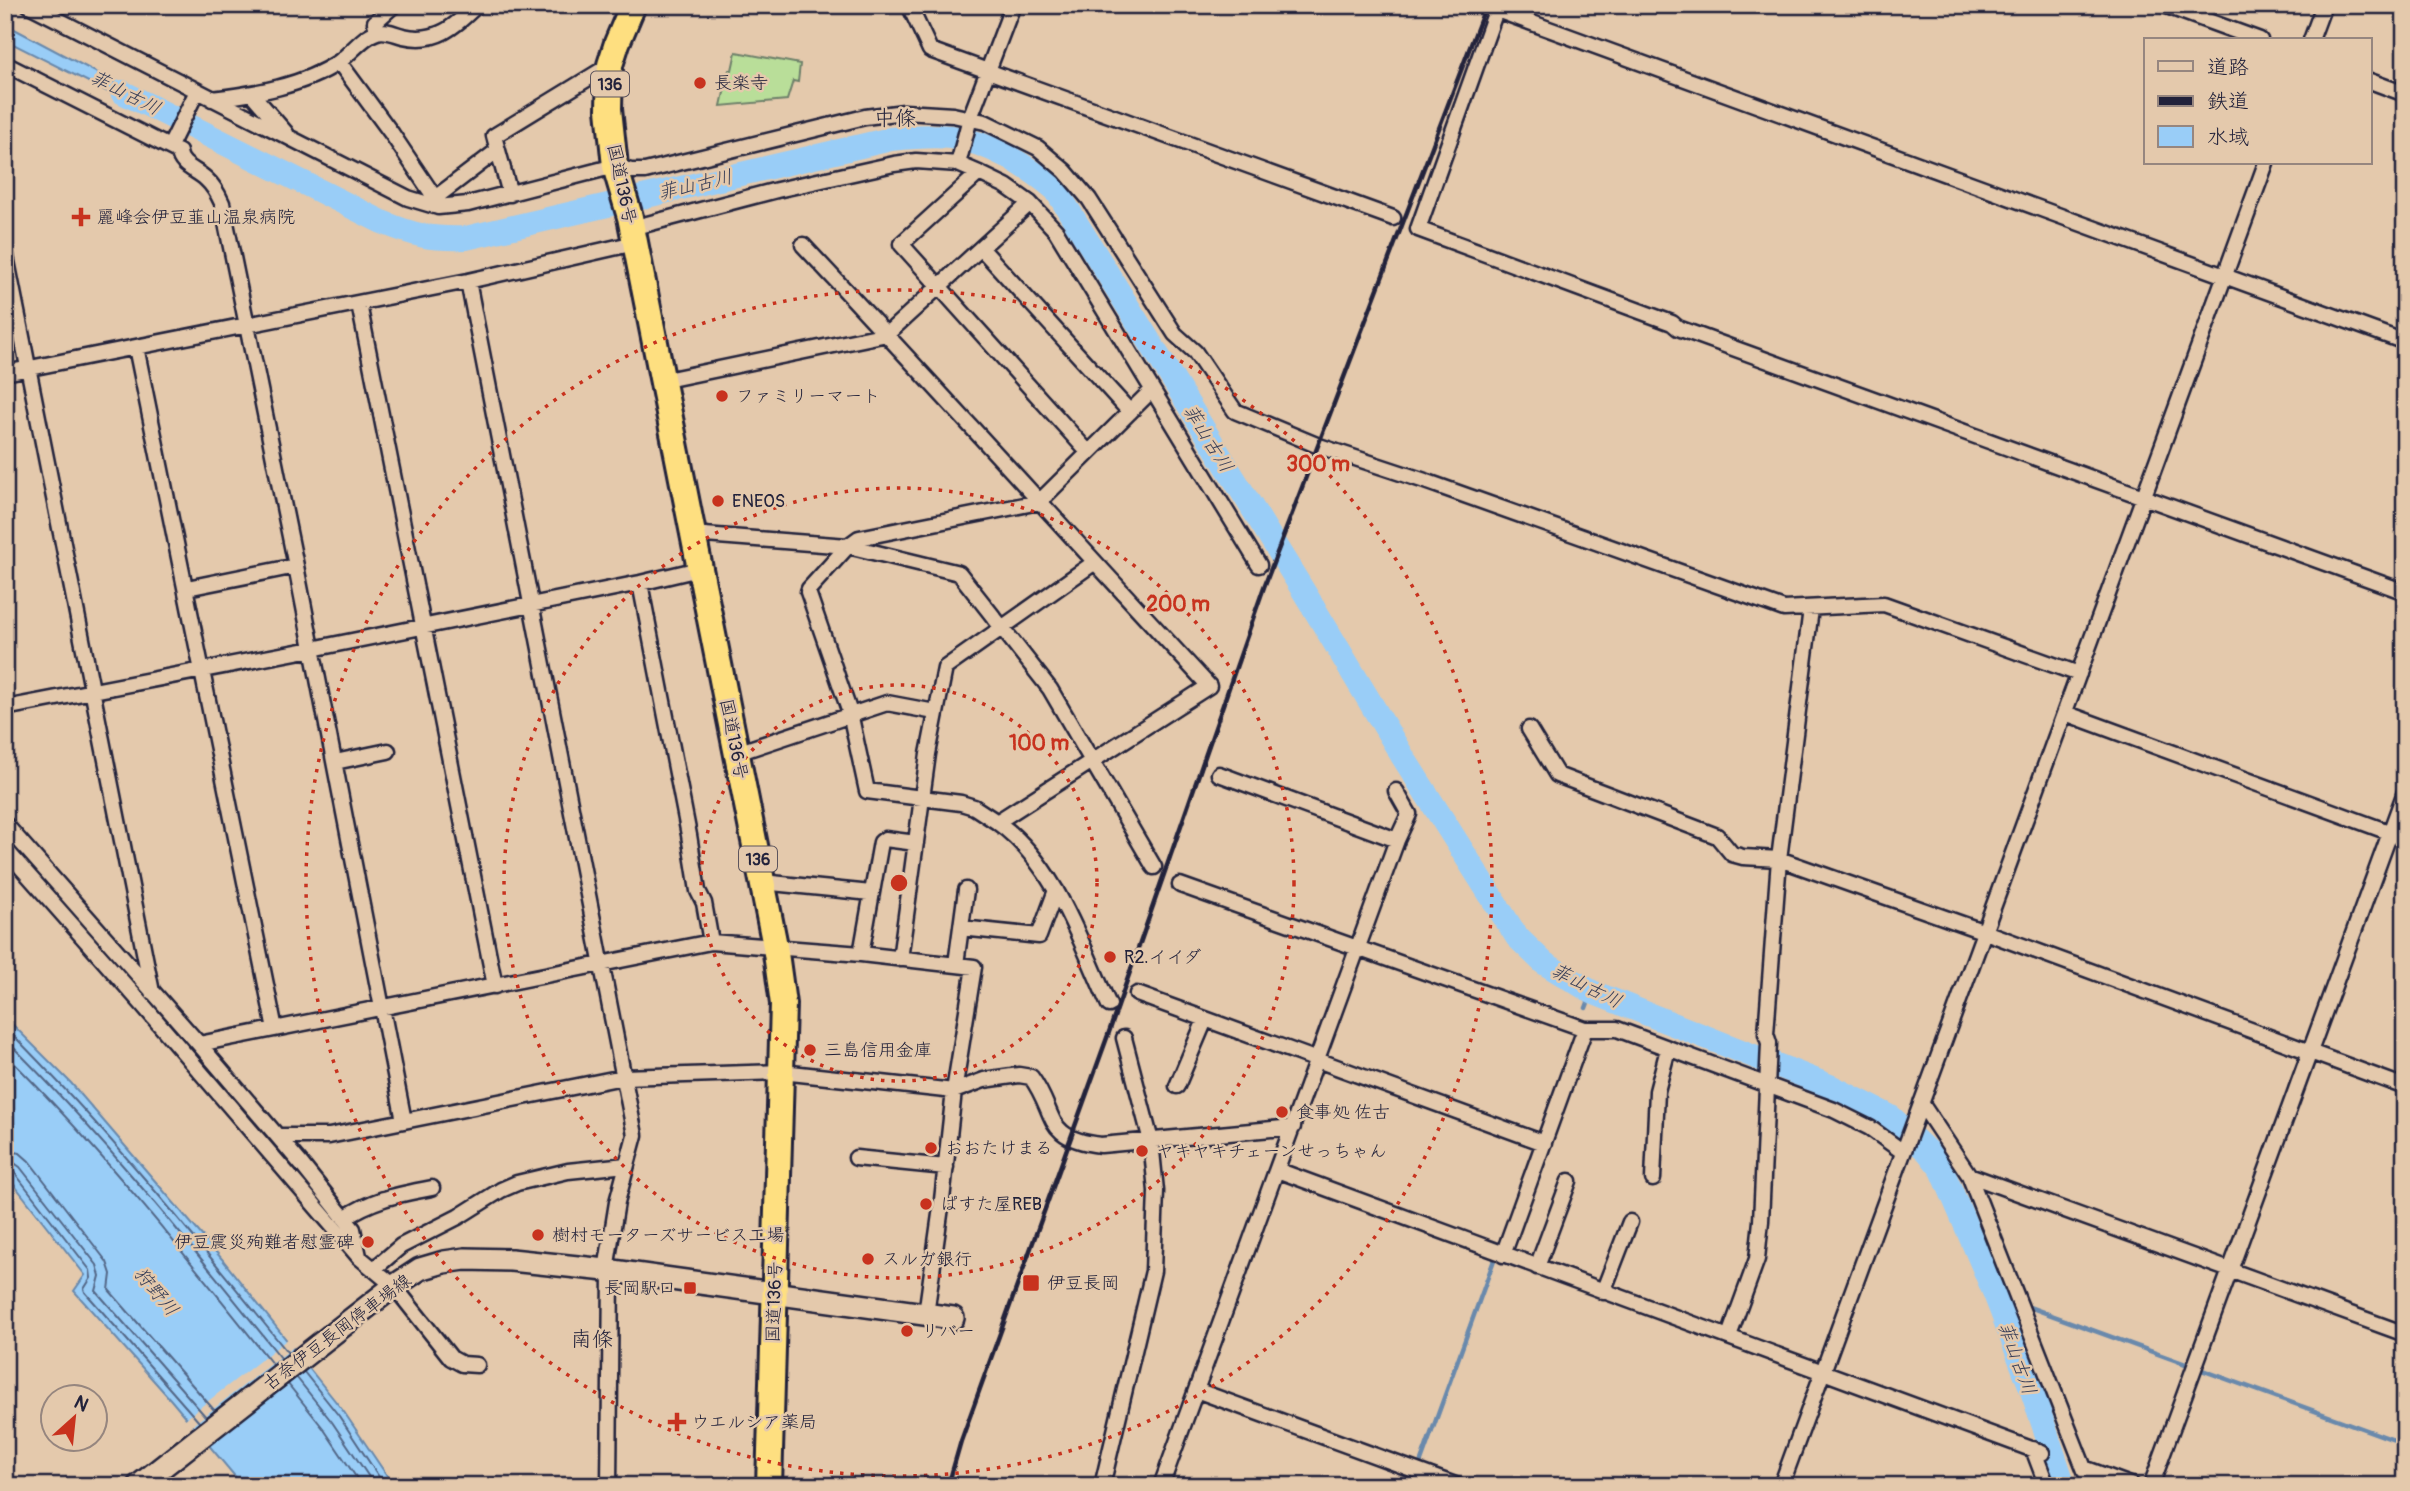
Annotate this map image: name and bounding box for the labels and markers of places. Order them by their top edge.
place label: 長楽寺 [714,72,768,95]
marker: 長楽寺 [692,75,708,91]
place label: 麗峰会伊豆韮山温泉病院 [97,206,295,229]
marker: 麗峰会伊豆韮山温泉病院 [71,207,91,227]
place label: ファミリーマート [736,385,880,408]
marker: ファミリーマート [714,388,730,404]
place label: ENEOS [732,490,785,513]
marker: ENEOS [710,493,726,509]
centre of rings [887,871,911,895]
place label: R2.イイダ [1124,946,1201,969]
marker: R2.イイダ [1102,949,1118,965]
place label: 三島信用金庫 [824,1039,932,1062]
marker: 三島信用金庫 [802,1042,818,1058]
place label: 食事処 佐古 [1296,1101,1390,1124]
marker: 食事処 佐古 [1274,1104,1290,1120]
place label: おおたけまる [945,1137,1053,1160]
marker: おおたけまる [923,1140,939,1156]
place label: ヤキヤキチェーンせっちゃん [1156,1140,1387,1163]
marker: ヤキヤキチェーンせっちゃん [1134,1143,1150,1159]
place label: ぱすた屋REB [940,1193,1042,1216]
marker: ぱすた屋REB [918,1196,934,1212]
place label: 樹村モーターズサービス工場 [552,1224,784,1247]
marker: 樹村モーターズサービス工場 [530,1227,546,1243]
place label: 伊豆震災殉難者慰霊碑 [174,1231,354,1254]
marker: 伊豆震災殉難者慰霊碑 [360,1234,376,1250]
place label: スルガ銀行 [882,1248,972,1271]
marker: スルガ銀行 [860,1251,876,1267]
place label: 伊豆長岡 [1047,1272,1119,1295]
marker: 伊豆長岡 [1021,1273,1041,1293]
place label: 長岡駅口 [604,1277,676,1300]
marker: 長岡駅口 [682,1280,698,1296]
place label: リバー [921,1320,975,1343]
marker: リバー [899,1323,915,1339]
place label: ウエルシア薬局 [691,1411,817,1434]
marker: ウエルシア薬局 [669,1414,685,1430]

